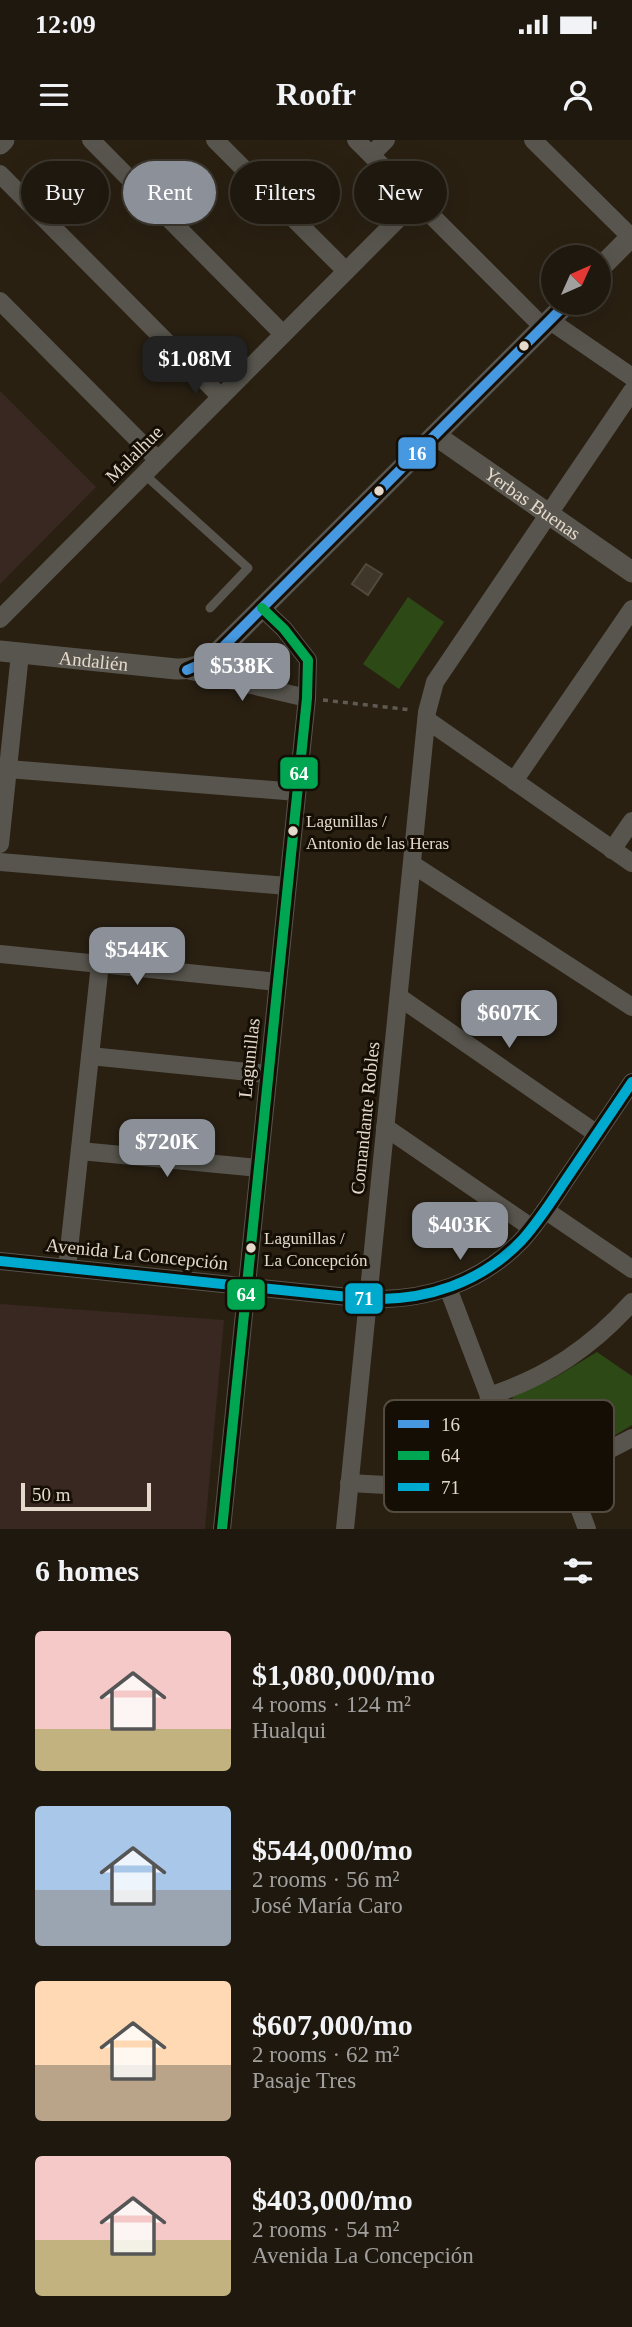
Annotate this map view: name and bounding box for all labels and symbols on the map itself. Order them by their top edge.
north arrow [541,245,611,315]
pin: $1.08M [138,336,252,396]
unlabelled marker [517,339,531,353]
street label: Malalhue [101,421,167,487]
line badge: 16 [397,436,437,470]
text: 16 [408,443,427,464]
street label: Yerbas Buenas [480,462,585,544]
unlabelled marker [372,484,386,498]
pin: $538K [193,644,291,703]
street label: Andalién [58,647,130,675]
line badge: 64 [279,756,319,790]
text: 64 [290,763,309,784]
place label: Lagunillas / Antonio de las Heras [306,812,449,853]
marker: Lagunillas / Antonio de las Heras [286,824,300,838]
pin: $544K [88,928,186,987]
pin: $607K [460,990,558,1050]
street label: Lagunillas [234,1017,264,1099]
street label: Comandante Robles [347,1041,383,1195]
pin: $720K [118,1119,216,1179]
pin: $403K [411,1202,509,1262]
place label: Lagunillas / La Concepción [264,1229,368,1270]
street label: Avenida La Concepción [45,1234,230,1274]
marker: Lagunillas / La Concepción [244,1241,258,1255]
line badge: 64 [226,1278,266,1311]
line badge: 71 [344,1282,384,1315]
text: 64 [237,1284,256,1305]
text: 71 [355,1288,374,1309]
legend [384,1400,614,1512]
text: 16 [441,1414,460,1435]
text: 64 [441,1445,461,1466]
text: 71 [441,1477,460,1498]
scale bar [21,1480,150,1512]

